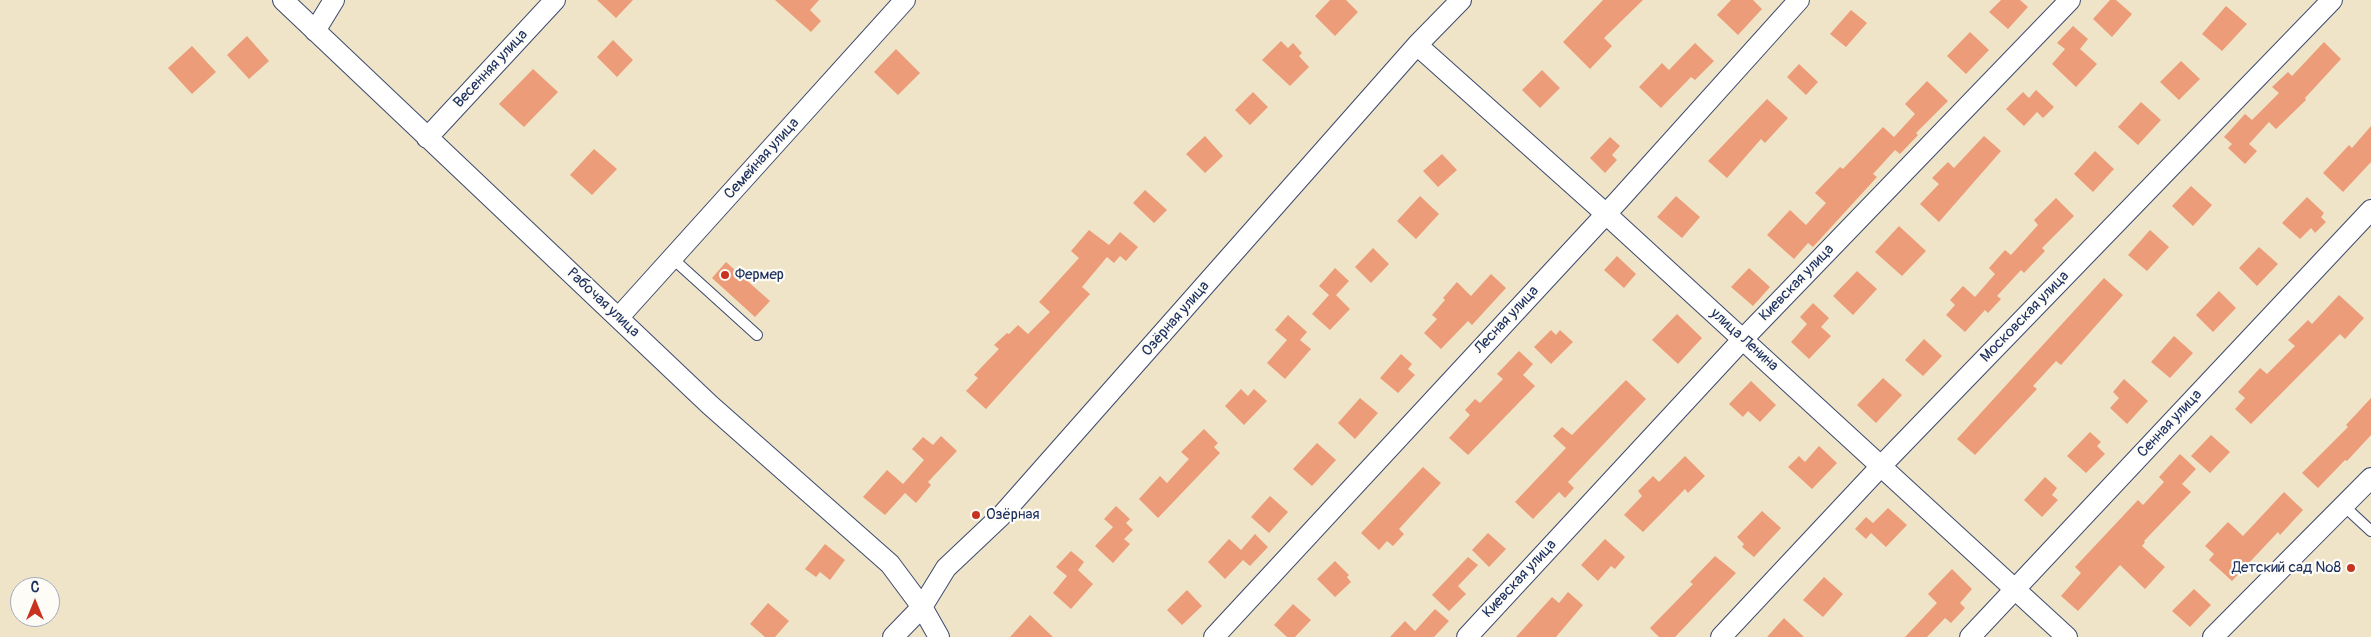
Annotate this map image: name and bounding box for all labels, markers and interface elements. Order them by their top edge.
street label: Весенняя улица [450,26,532,112]
street label: Семейная улица [721,115,803,203]
street label: Киевская улица [1756,241,1838,325]
street label: Рабочая улица [563,265,643,341]
place label: Фермер [735,266,784,284]
street label: Московская улица [1977,268,2073,366]
marker: Фермер [719,269,731,281]
street label: Озёрная улица [1138,278,1214,360]
street label: Лесная улица [1471,282,1543,358]
street label: улица Ленина [1706,305,1782,375]
street label: Сенная улица [2134,386,2206,462]
place label: Озёрная [986,506,1039,524]
marker: Озёрная [970,509,982,521]
street label: Киевская улица [1479,536,1561,622]
place label: Детский сад №8 [2232,559,2341,577]
marker: Детский сад №8 [2345,562,2357,574]
north arrow [10,577,60,627]
text: С [31,579,39,596]

